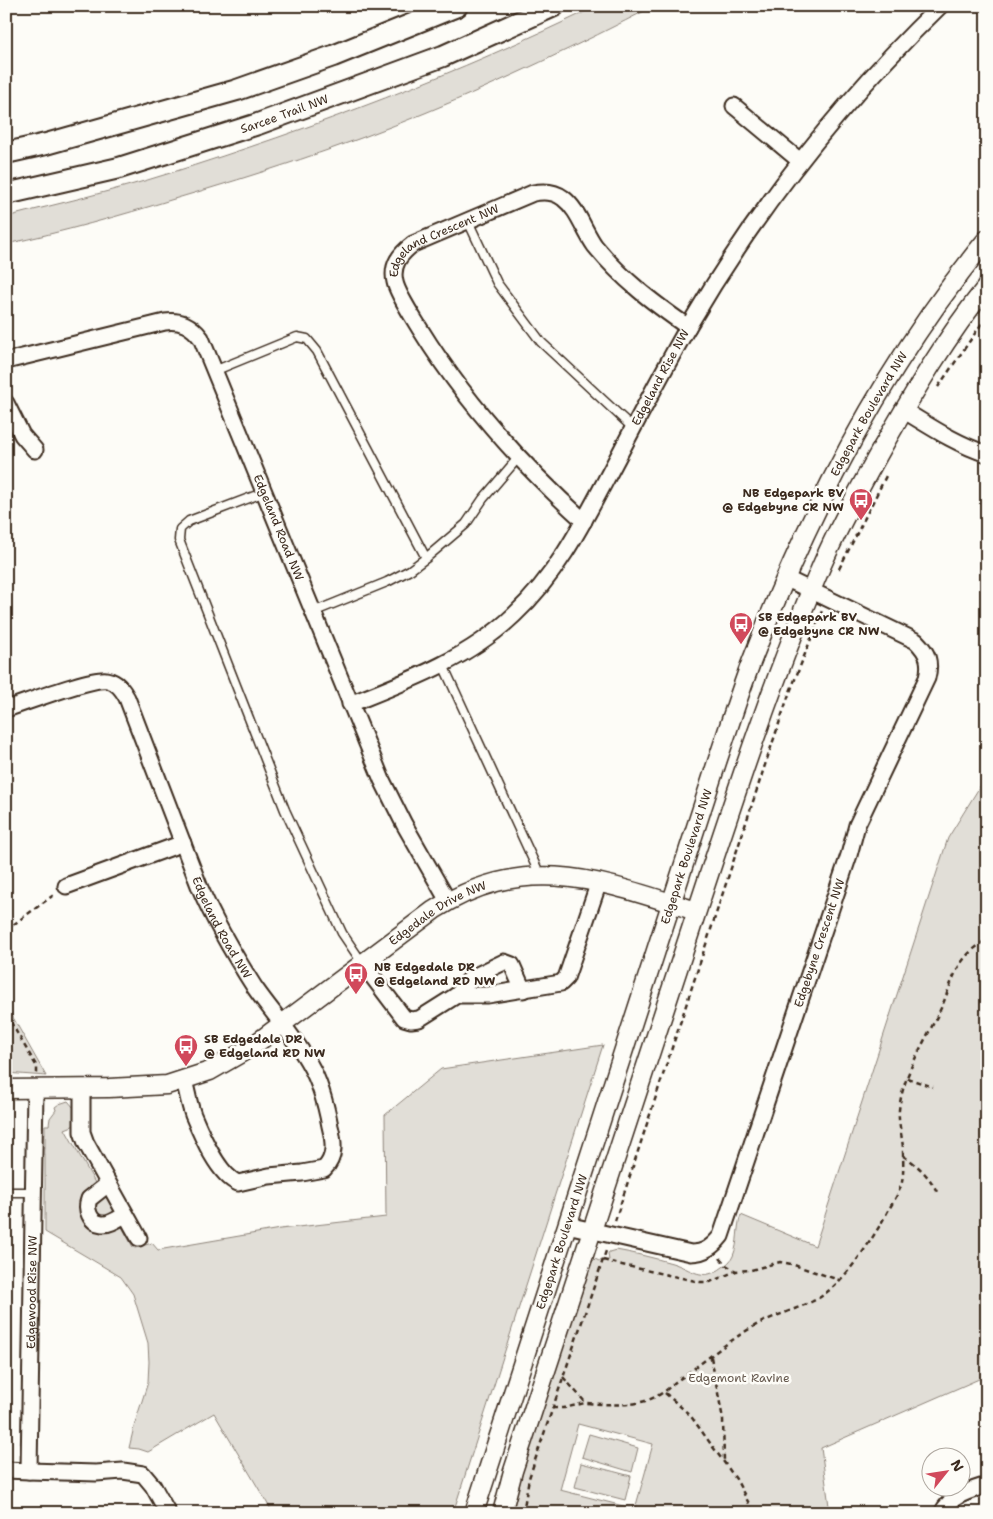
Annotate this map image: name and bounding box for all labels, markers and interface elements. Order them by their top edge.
street label: Sarcee Trail NW [238,91,331,137]
street label: Edgeland Crescent NW [386,200,502,277]
street label: Edgeland Rise NW [628,326,693,428]
street label: Edgepark Boulevard NW [827,348,911,479]
street label: Edgeland Road NW [250,472,307,583]
place label: NB Edgepark BV @ Edgebyne CR NW [722,485,845,515]
bus stop icon: NB Edgepark BV @ Edgebyne CR NW [848,487,874,521]
place label: SB Edgepark BV @ Edgebyne CR NW [758,609,880,639]
bus stop icon: SB Edgepark BV @ Edgebyne CR NW [728,611,754,645]
street label: Edgepark Boulevard NW [657,787,716,926]
street label: Edgeland Road NW [188,874,255,982]
street label: Edgedale Drive NW [386,877,489,949]
street label: Edgebyne Crescent NW [790,877,848,1009]
place label: NB Edgedale DR @ Edgeland RD NW [374,959,495,989]
bus stop icon: NB Edgedale DR @ Edgeland RD NW [343,961,369,995]
place label: SB Edgedale DR @ Edgeland RD NW [204,1031,325,1061]
bus stop icon: SB Edgedale DR @ Edgeland RD NW [173,1033,199,1067]
street label: Edgepark Boulevard NW [532,1172,591,1312]
street label: Edgewood Rise NW [23,1235,41,1349]
park label: Edgemont Ravine [688,1370,790,1386]
north arrow [920,1446,970,1496]
text: N [947,1456,968,1475]

